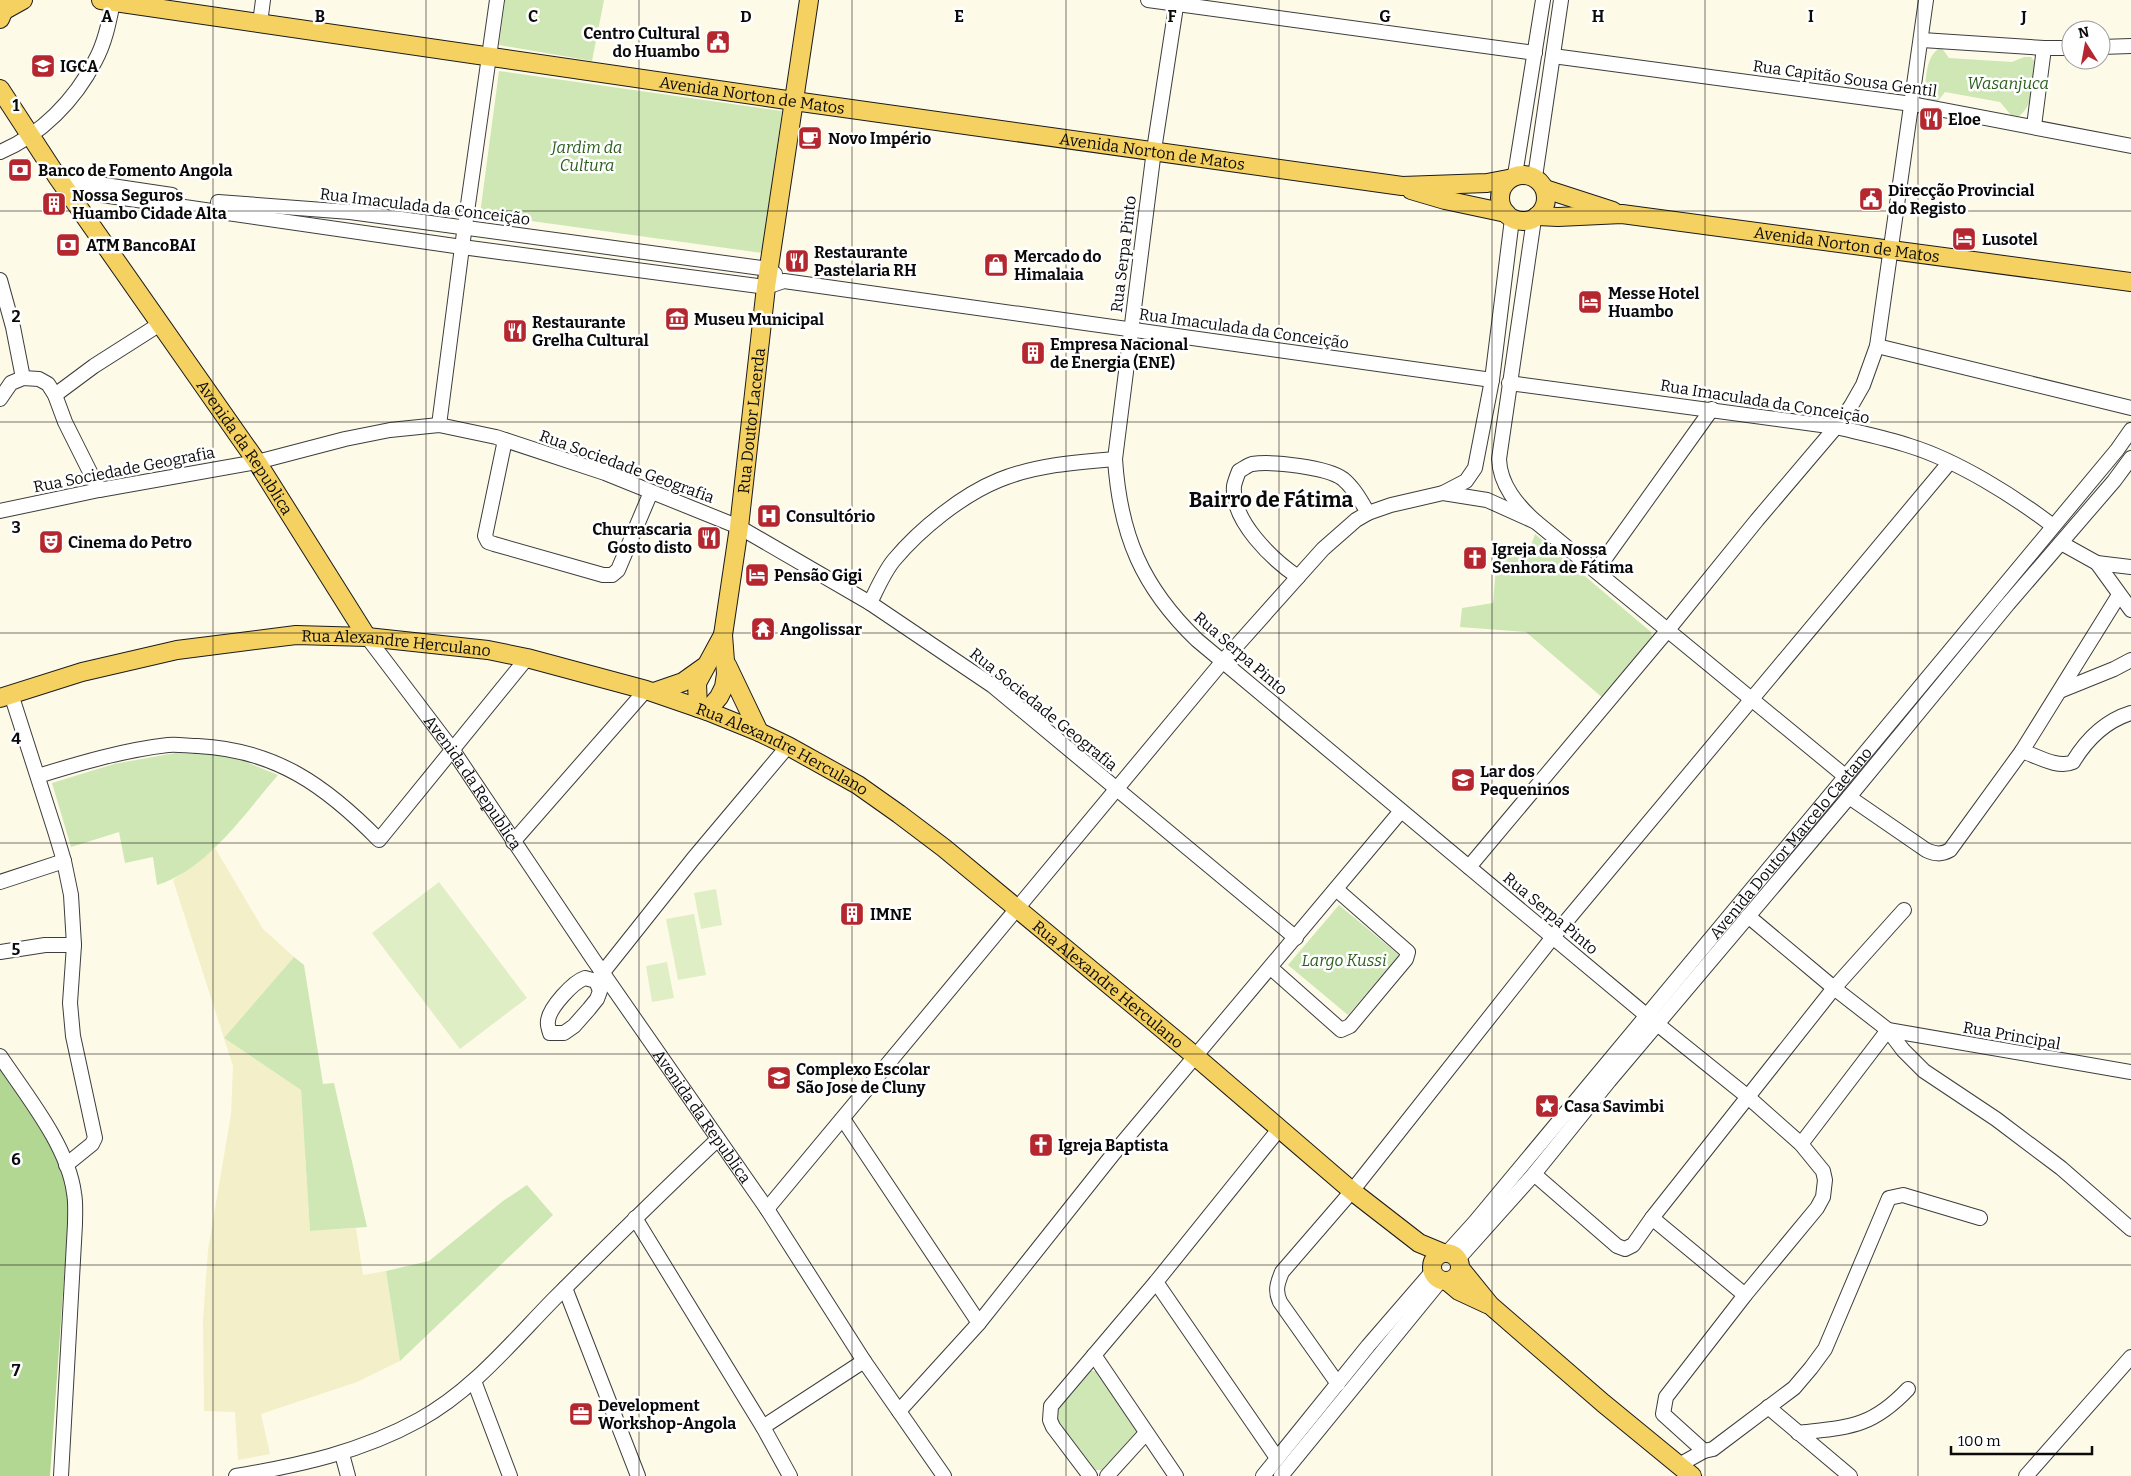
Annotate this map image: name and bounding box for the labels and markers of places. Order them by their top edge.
place label: Centro Cultural do Huambo [583,24,700,61]
public building icon: Centro Cultural do Huambo [705,29,731,55]
school or university icon: IGCA [30,53,56,79]
place label: IGCA [60,57,99,76]
restaurant icon: Eloe [1918,106,1944,132]
place label: Eloe [1948,110,1981,129]
cafe icon: Novo Império [797,125,823,151]
place label: Novo Império [828,129,931,148]
bank icon: Banco de Fomento Angola [7,157,33,183]
place label: Banco de Fomento Angola [38,161,233,180]
place label: Direcção Provincial do Registo [1888,181,2034,218]
place label: Nossa Seguros Huambo Cidade Alta [72,186,227,223]
public building icon: Direcção Provincial do Registo [1858,186,1884,212]
building icon: Nossa Seguros Huambo Cidade Alta [41,191,67,217]
hotel icon: Lusotel [1951,226,1977,252]
place label: Lusotel [1982,230,2038,249]
bank icon: ATM BancoBAI [55,232,81,258]
place label: ATM BancoBAI [86,236,196,255]
place label: Restaurante Pastelaria RH [814,243,917,280]
place label: Mercado do Himalaia [1014,247,1102,284]
restaurant icon: Restaurante Pastelaria RH [784,248,810,274]
shop icon: Mercado do Himalaia [983,252,1009,278]
place label: Messe Hotel Huambo [1608,284,1700,321]
hotel icon: Messe Hotel Huambo [1577,289,1603,315]
museum icon: Museu Municipal [664,306,690,332]
place label: Museu Municipal [694,310,824,329]
place label: Restaurante Grelha Cultural [532,313,649,350]
restaurant icon: Restaurante Grelha Cultural [502,318,528,344]
place label: Empresa Nacional de Energia (ENE) [1050,335,1188,372]
building icon: Empresa Nacional de Energia (ENE) [1020,340,1046,366]
hospital icon: Consultório [756,503,782,529]
place label: Consultório [786,507,875,526]
place label: Churrascaria Gosto disto [592,520,692,557]
restaurant icon: Churrascaria Gosto disto [696,525,722,551]
theatre icon: Cinema do Petro [38,529,64,555]
place label: Cinema do Petro [68,533,192,552]
place label: Igreja da Nossa Senhora de Fátima [1492,540,1633,577]
church icon: Igreja da Nossa Senhora de Fátima [1462,545,1488,571]
hotel icon: Pensão Gigi [744,562,770,588]
place label: Pensão Gigi [774,566,862,585]
temple icon: Angolissar [750,616,776,642]
place label: Angolissar [780,620,863,639]
place label: Lar dos Pequeninos [1480,762,1570,799]
school or university icon: Lar dos Pequeninos [1450,767,1476,793]
building icon: IMNE [839,901,865,927]
place label: IMNE [870,905,912,924]
place label: Complexo Escolar São Jose de Cluny [796,1060,930,1097]
school or university icon: Complexo Escolar São Jose de Cluny [766,1065,792,1091]
place icon: Casa Savimbi [1534,1093,1560,1119]
place label: Casa Savimbi [1564,1097,1664,1116]
church icon: Igreja Baptista [1028,1132,1054,1158]
place label: Igreja Baptista [1058,1136,1168,1155]
place label: Development Workshop-Angola [598,1396,736,1433]
office icon: Development Workshop-Angola [568,1401,594,1427]

